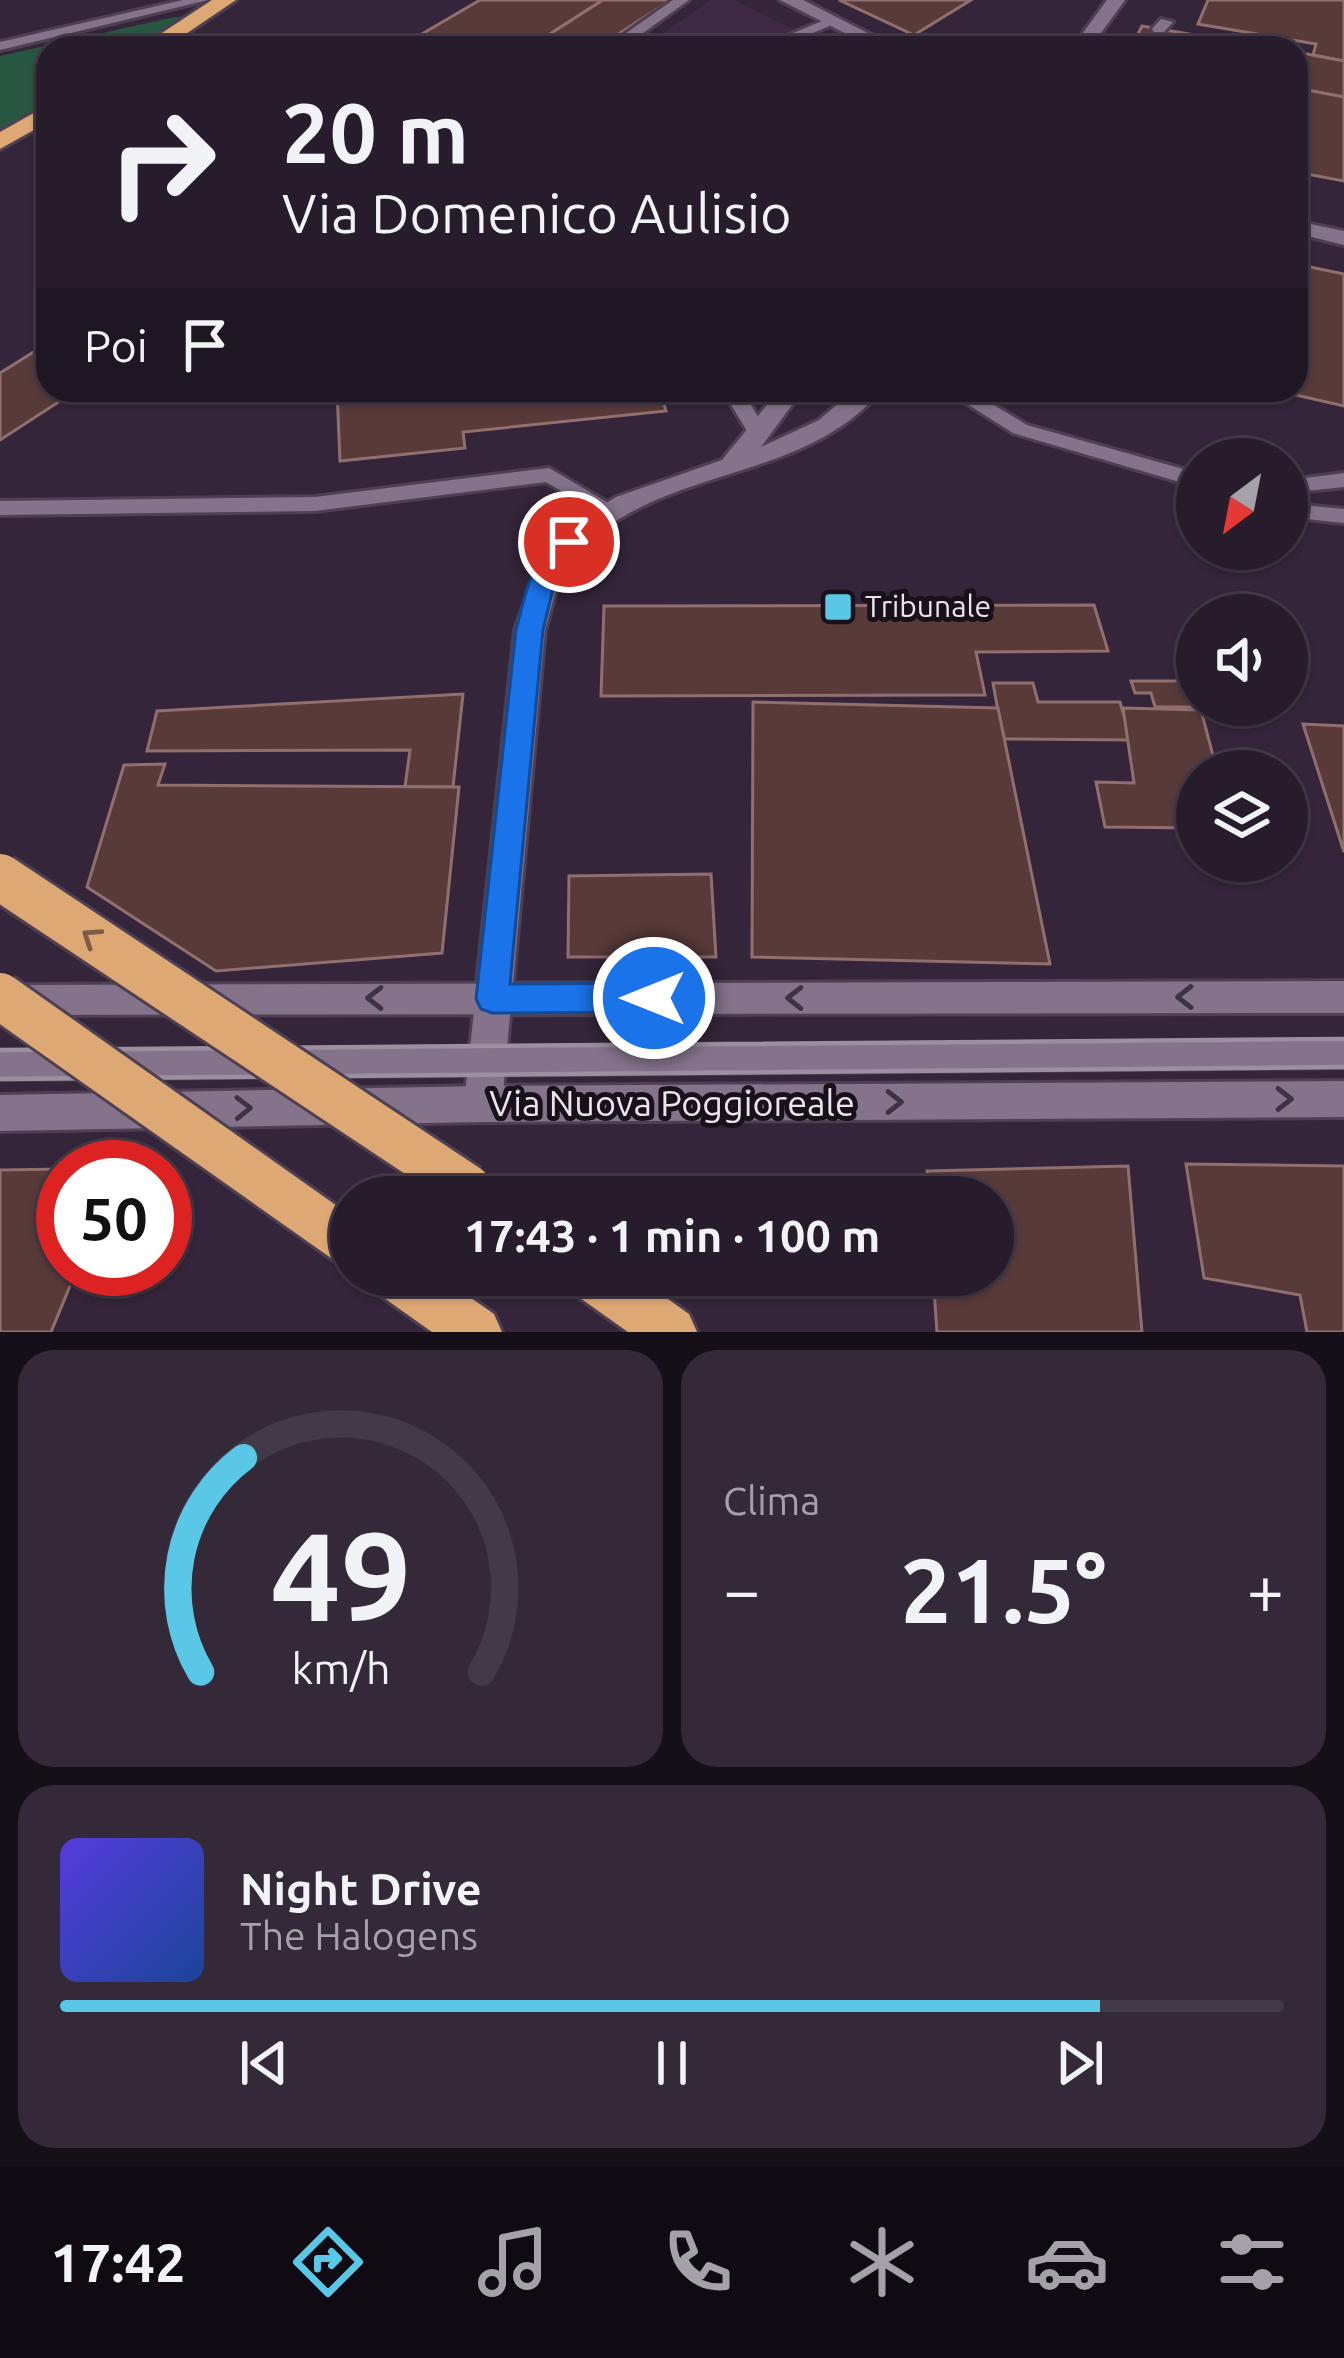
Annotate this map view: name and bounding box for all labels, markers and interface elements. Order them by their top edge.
icon: right [84,84,240,240]
text: 20 m [282,85,469,179]
text: Via Domenico Aulisio [282,183,792,243]
icon: arrive [172,312,238,378]
text: Poi [84,320,148,371]
north arrow [1176,438,1308,570]
map controls [1176,438,1308,882]
pin [518,491,620,593]
icon: arrive [536,509,602,575]
place label: Tribunale [865,589,991,623]
marker: Tribunale [822,591,854,623]
button: sound [1176,594,1308,726]
button: layers [1176,750,1308,882]
one-way arrow [82,930,104,952]
position arrow [591,935,717,1061]
one-way arrow [1175,984,1193,1010]
one-way arrow [365,985,383,1011]
one-way arrow [785,985,803,1011]
street label: Via Nuova Poggioreale [489,1082,855,1123]
one-way arrow [1276,1086,1294,1112]
one-way arrow [886,1089,904,1115]
one-way arrow [234,1096,253,1122]
speed limit sign: 50 [36,1140,192,1296]
text: 17:43 · 1 min · 100 m [464,1210,880,1261]
text: Clima [723,1479,820,1522]
text: 49 [270,1505,411,1645]
text: 21.5° [900,1539,1107,1640]
text: − [723,1552,760,1626]
text: + [1247,1552,1284,1626]
text: km/h [291,1643,390,1691]
text: Night Drive [240,1863,482,1914]
text: The Halogens [240,1914,478,1957]
icon: previous [231,2030,297,2096]
icon: pause [639,2030,705,2096]
icon: next [1047,2030,1113,2096]
icon: directions [286,2220,370,2304]
icon: music [471,2220,555,2304]
icon: phone [656,2220,740,2304]
icon: climate [840,2220,924,2304]
icon: car [1025,2220,1109,2304]
icon: filters [1210,2220,1294,2304]
text: 17:42 [50,2232,185,2292]

